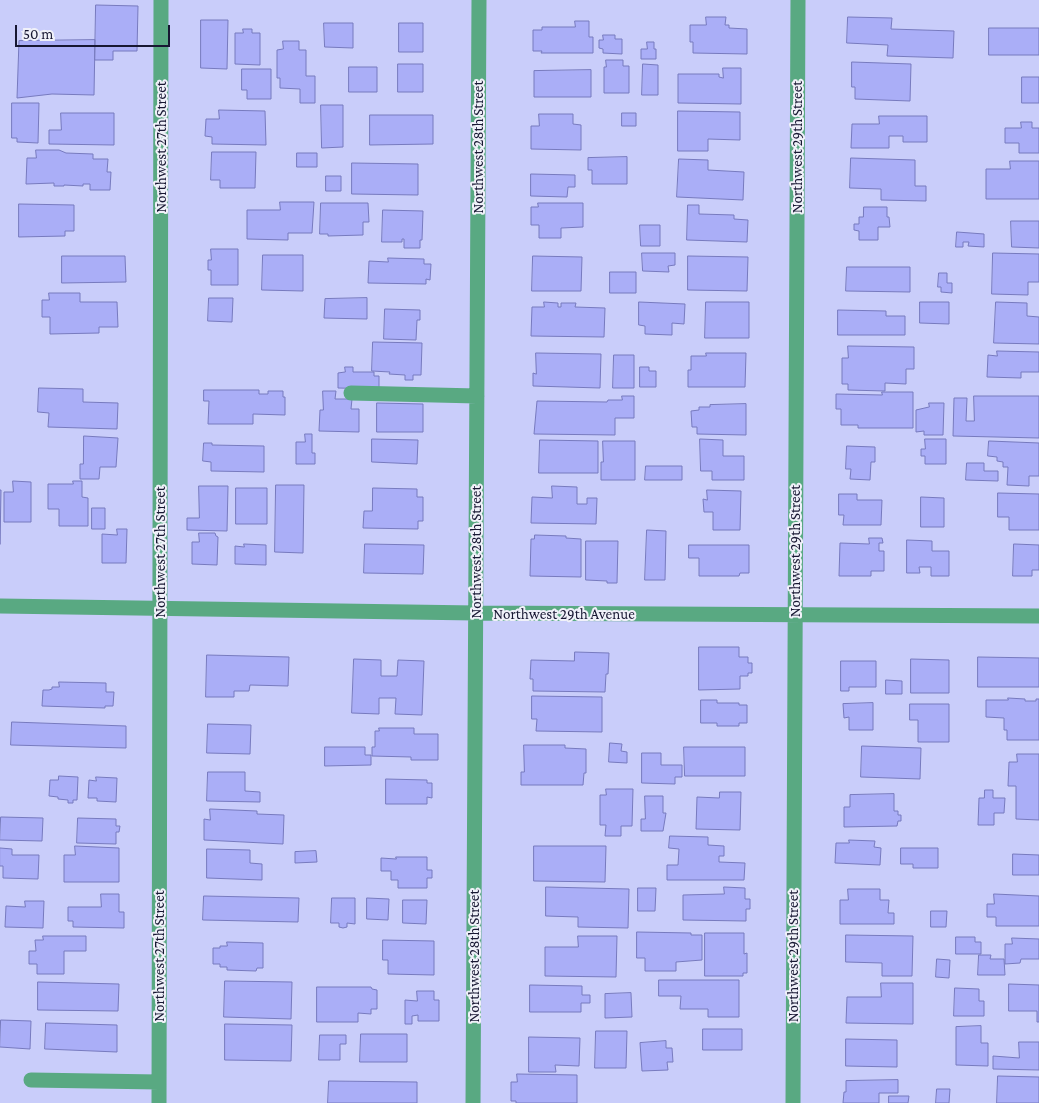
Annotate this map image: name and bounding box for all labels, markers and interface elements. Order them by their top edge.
scale bar [18,15,172,47]
text: 50 m [23,26,53,42]
street label: Northwest 27th Street [152,81,170,213]
street label: Northwest 28th Street [469,81,487,213]
street label: Northwest 29th Street [788,81,806,213]
street label: Northwest 29th Street [786,485,804,617]
street label: Northwest 27th Street [151,486,169,618]
street label: Northwest 28th Street [467,486,485,618]
street label: Northwest 29th Avenue [493,605,635,623]
street label: Northwest 27th Street [150,890,168,1022]
street label: Northwest 28th Street [465,890,483,1022]
street label: Northwest 29th Street [784,890,802,1022]

